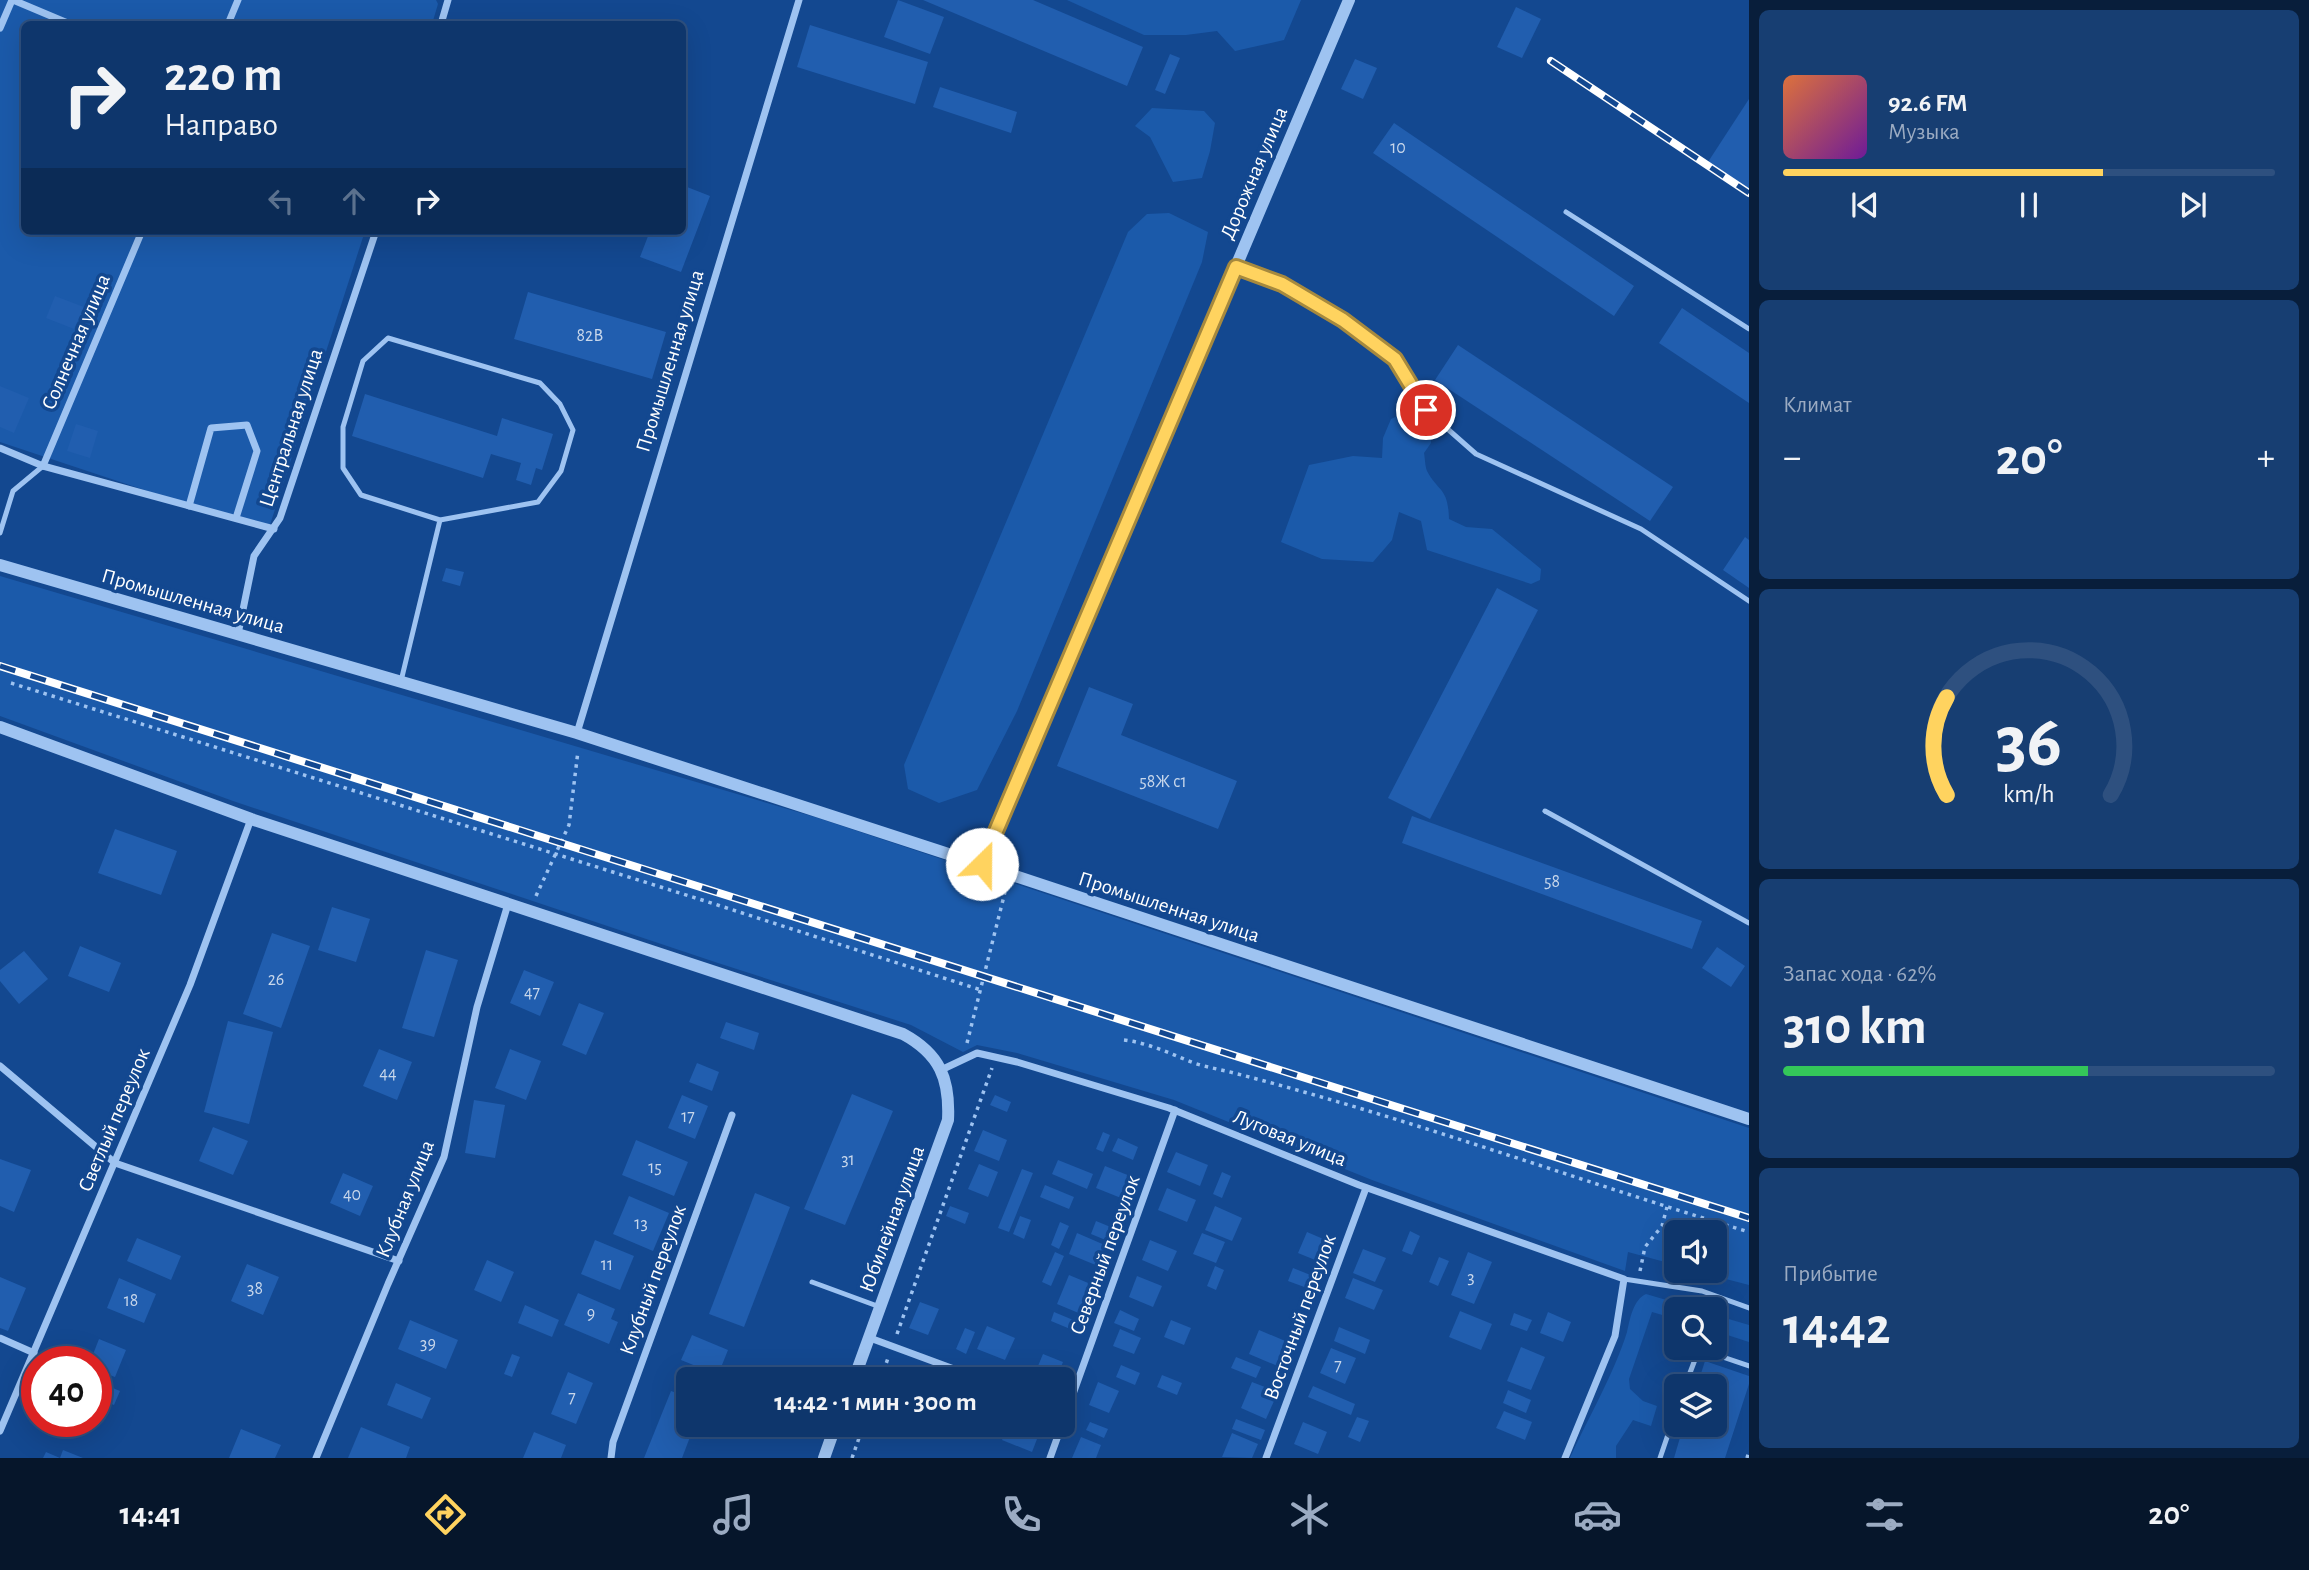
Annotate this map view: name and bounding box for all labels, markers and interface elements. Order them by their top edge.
icon: right [49,49,140,140]
text: 220 m [164,51,283,100]
text: 92.6 FM [1888,90,1968,116]
street label: Дорожная улица [1217,103,1292,242]
text: Направо [164,109,278,141]
text: Музыка [1888,121,1960,144]
house number: 10 [1390,139,1406,157]
icon: left [262,182,300,220]
icon: ahead [335,182,373,220]
icon: right [408,182,446,220]
icon: previous [1846,186,1884,224]
icon: pause [2010,186,2048,224]
icon: next [2174,186,2212,224]
street label: Промышленная улица [632,267,708,455]
street label: Солнечная улица [38,271,114,413]
house number: 82В [577,327,603,345]
street label: Центральная улица [255,346,327,510]
pin [1396,380,1456,440]
icon: arrive [1407,391,1445,429]
text: Климат [1783,394,1852,417]
text: 20° [1996,432,2062,484]
text: − [1783,439,1801,477]
text: + [2257,439,2275,477]
street label: Промышленная улица [99,565,287,637]
text: 36 [1996,707,2062,780]
house number: 58Ж с1 [1139,773,1187,791]
text: km/h [2003,782,2055,807]
position arrow [945,827,1019,901]
street label: Промышленная улица [1076,868,1263,946]
house number: 58 [1544,873,1560,891]
text: Запас хода · 62% [1783,963,1937,986]
house number: 26 [268,971,284,989]
house number: 47 [524,984,540,1002]
text: 310 km [1783,1001,1927,1053]
street label: Светлый переулок [74,1045,154,1195]
house number: 44 [379,1065,397,1083]
street label: Луговая улица [1230,1106,1350,1170]
house number: 17 [681,1108,695,1126]
street label: Клубная улица [372,1137,438,1261]
street label: Юбилейная улица [856,1143,928,1295]
house number: 31 [841,1151,855,1169]
house number: 15 [648,1159,662,1177]
street label: Северный переулок [1066,1172,1144,1338]
house number: 40 [343,1186,361,1204]
street label: Клубный переулок [616,1202,690,1358]
house number: 13 [634,1215,648,1233]
map controls [1664,1220,1727,1437]
button: sound [1664,1220,1727,1283]
street label: Восточный переулок [1260,1231,1340,1403]
house number: 11 [601,1256,613,1274]
text: Прибытие [1783,1263,1878,1286]
house number: 3 [1467,1269,1475,1287]
house number: 38 [247,1280,263,1298]
house number: 18 [124,1292,138,1310]
button: search [1664,1297,1727,1360]
text: 14:42 [1783,1301,1890,1353]
house number: 9 [587,1305,595,1323]
house number: 39 [420,1335,436,1353]
speed limit sign: 40 [21,1346,112,1437]
house number: 7 [1334,1357,1342,1375]
button: layers [1664,1374,1727,1437]
house number: 7 [568,1389,576,1407]
text: 14:42 · 1 мин · 300 m [774,1389,977,1415]
icon: directions [421,1490,470,1539]
icon: music [709,1490,758,1539]
icon: phone [997,1490,1046,1539]
icon: climate [1285,1490,1334,1539]
icon: car [1573,1490,1622,1539]
icon: filters [1860,1490,1909,1539]
text: 14:41 [119,1498,182,1530]
text: 20° [2148,1498,2189,1530]

